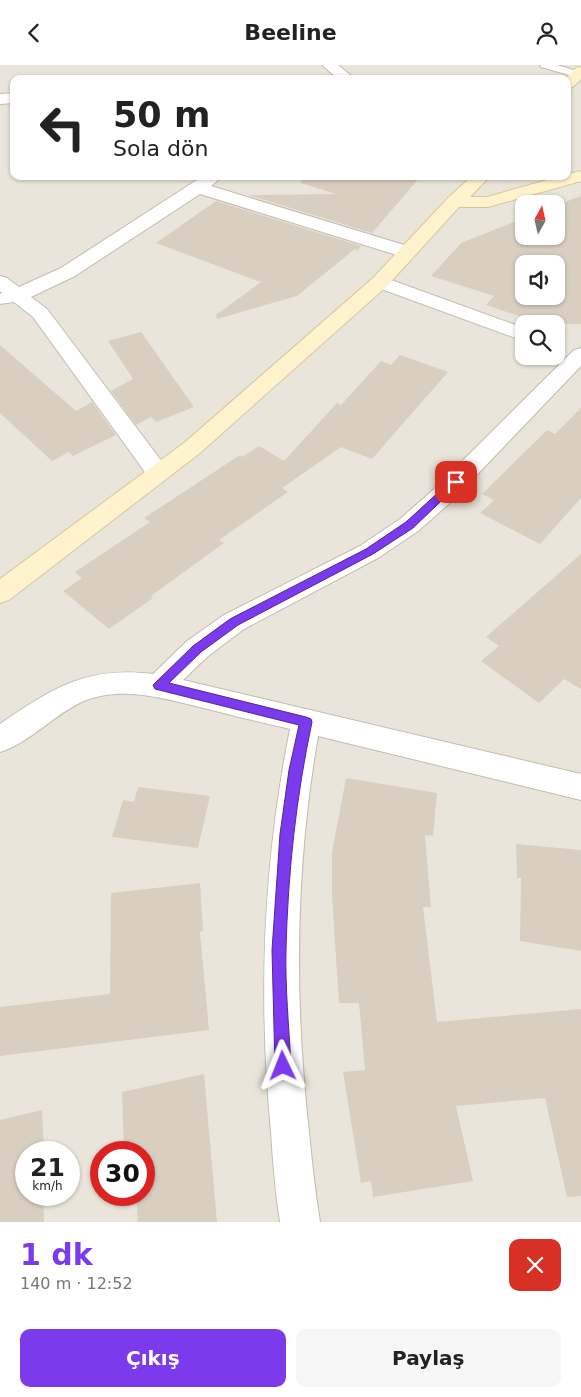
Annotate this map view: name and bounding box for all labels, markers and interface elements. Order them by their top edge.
icon: back [20,19,48,47]
icon: person [533,19,561,47]
text: Beeline [244,20,337,45]
icon: left [30,95,95,160]
text: 50 m [113,95,210,135]
text: Sola dön [113,136,208,161]
north arrow [515,195,565,245]
map controls [515,195,565,365]
button: sound [515,255,565,305]
button: search [515,315,565,365]
pin [435,461,477,503]
icon: arrive [442,468,470,496]
position arrow [256,1039,308,1091]
speed limit sign: 30 [90,1141,155,1206]
text: 21 [30,1153,65,1182]
text: km/h [32,1179,63,1193]
text: 1 dk [20,1237,93,1272]
button: close [509,1239,561,1291]
text: 140 m · 12:52 [20,1274,133,1293]
button: Çıkış [20,1329,286,1387]
button: Paylaş [296,1329,561,1387]

